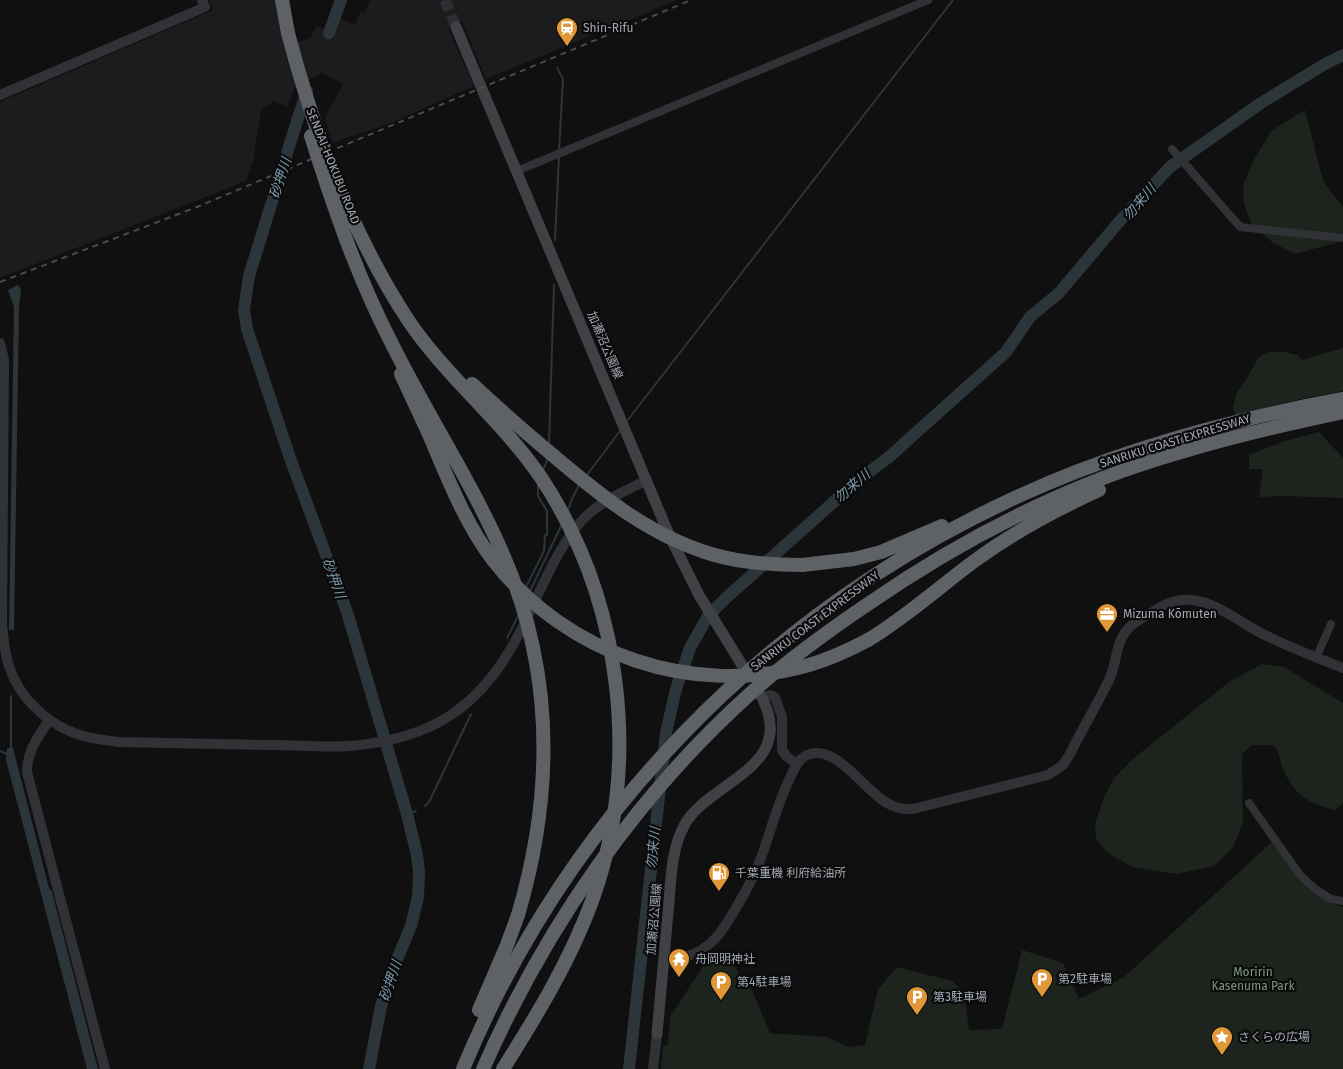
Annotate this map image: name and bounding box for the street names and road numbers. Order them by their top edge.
street label: SENDAI-HOKUBU ROAD [303,106,363,226]
street label: 加瀬沼公園線 [584,309,626,381]
street label: SANRIKU COAST EXPRESSWAY [1098,411,1252,471]
street label: SANRIKU COAST EXPRESSWAY [748,568,882,674]
street label: 加瀬沼公園線 [644,883,664,955]

